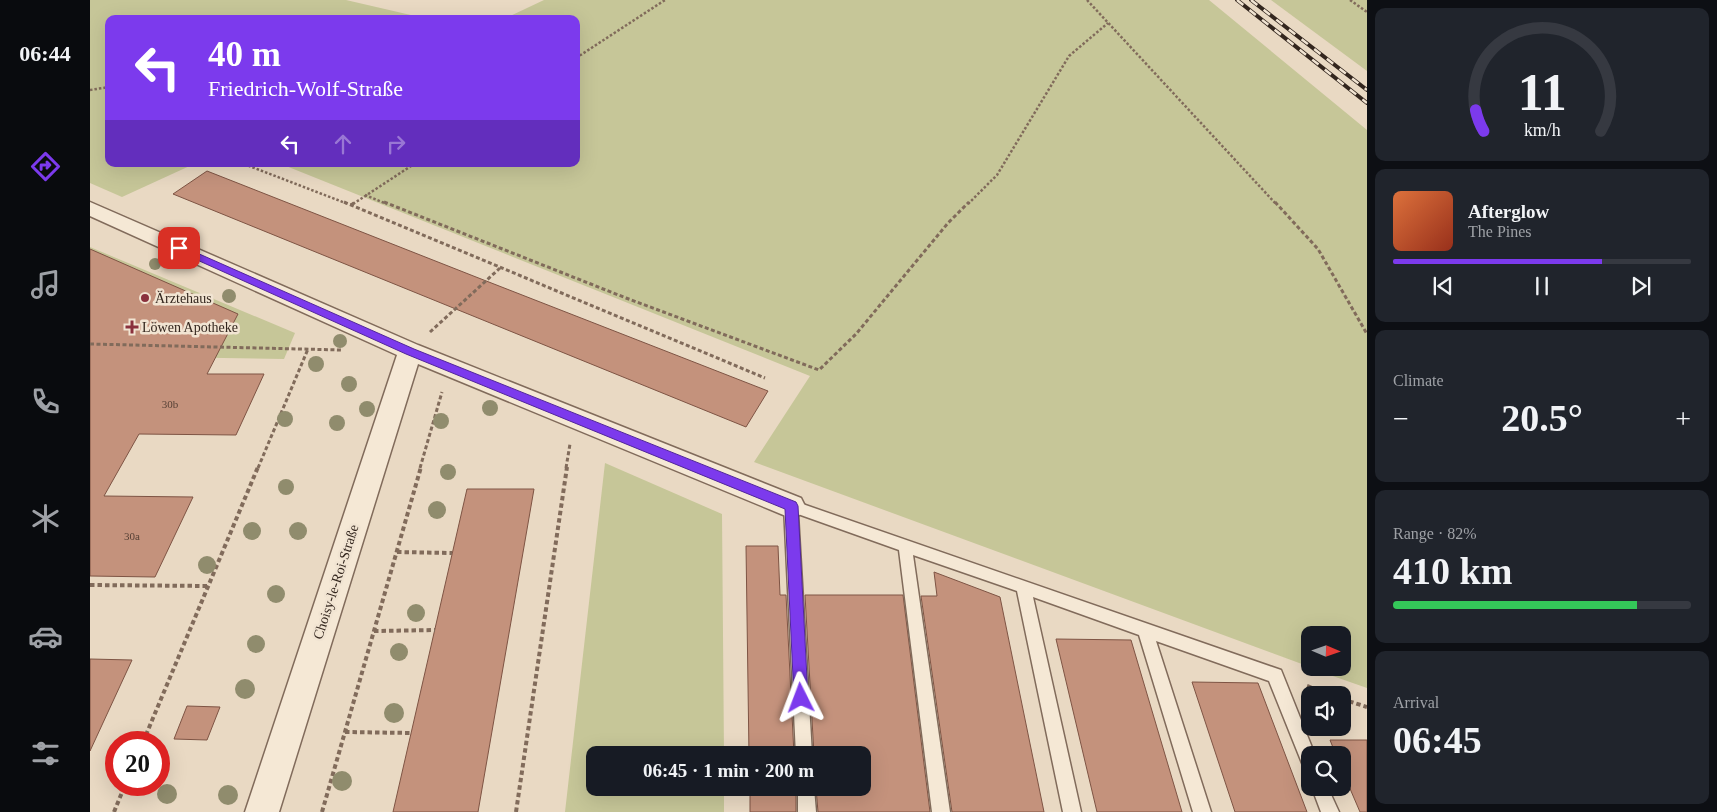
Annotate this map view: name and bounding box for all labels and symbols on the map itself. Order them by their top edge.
pin [158,227,200,269]
place label: Ärztehaus [155,290,212,306]
marker: Ärztehaus [139,292,151,304]
place label: Löwen Apotheke [142,320,238,335]
marker: Löwen Apotheke [126,321,138,333]
house number: 30b [162,398,179,410]
street label: Choisy-le-Roi-Straße [310,523,362,641]
house number: 30a [124,530,140,542]
north arrow [1301,626,1351,676]
position arrow [774,671,826,723]
speed limit sign: 20 [105,731,170,796]

